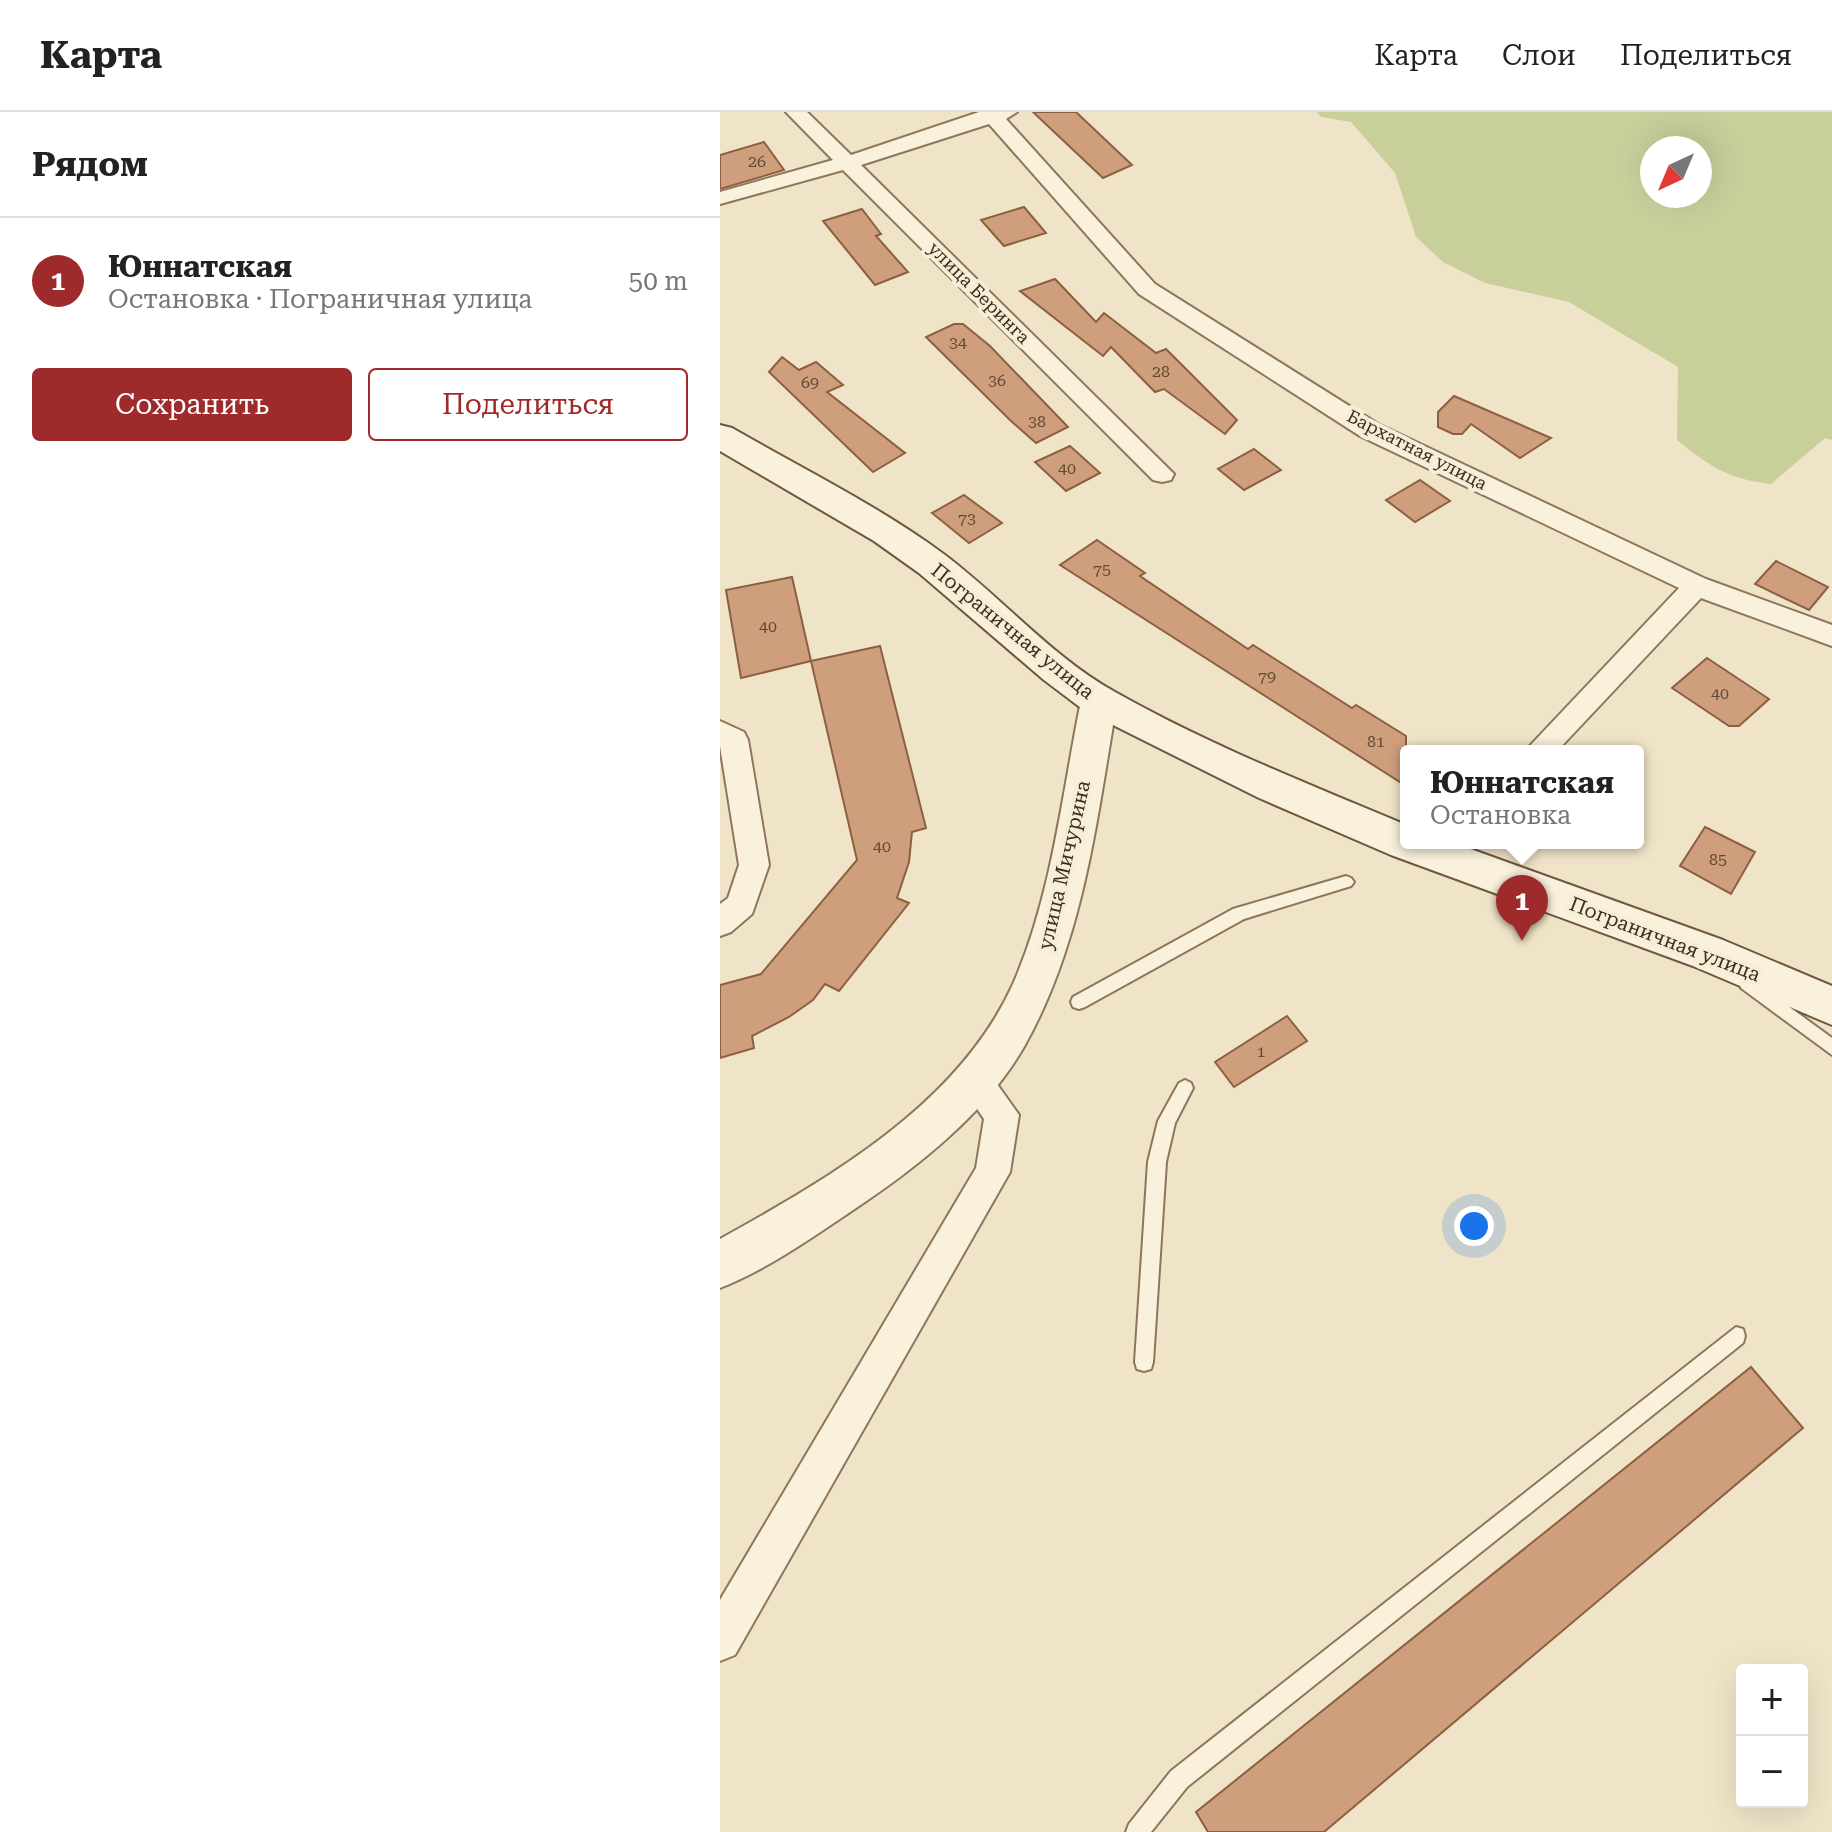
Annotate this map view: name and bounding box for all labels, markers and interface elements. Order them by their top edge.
text: Карта [40,33,162,77]
text: Карта [1374,39,1458,72]
text: Слои [1502,39,1576,72]
text: Поделиться [1620,39,1792,72]
north arrow [1640,136,1712,208]
text: Рядом [32,144,148,184]
house number: 26 [748,152,766,171]
street label: улица Беринга [924,237,1035,348]
text: Юннатская [108,249,292,284]
text: 1 [51,266,65,296]
text: 50 m [629,266,688,296]
text: Остановка · Пограничная улица [108,284,532,314]
house number: 34 [949,333,967,352]
house number: 28 [1152,362,1170,381]
button: Сохранить [32,368,352,441]
button: Поделиться [368,368,688,441]
house number: 36 [988,371,1006,390]
house number: 69 [801,373,819,392]
street label: Бархатная улица [1344,405,1491,494]
house number: 38 [1028,412,1046,431]
house number: 40 [1058,459,1076,478]
house number: 73 [958,509,976,528]
street label: Пограничная улица [927,558,1099,704]
house number: 75 [1093,560,1111,579]
house number: 40 [759,617,777,636]
house number: 79 [1258,667,1276,686]
house number: 40 [1711,684,1729,703]
house number: 81 [1367,732,1385,751]
popup [1400,745,1644,849]
text: Юннатская [1430,765,1614,800]
street label: улица Мичурина [1033,778,1095,952]
text: Остановка [1430,800,1571,830]
house number: 40 [873,837,891,856]
house number: 85 [1709,850,1727,869]
pin: 1 [1496,875,1548,941]
street label: Пограничная улица [1566,891,1764,987]
house number: 1 [1257,1042,1266,1061]
your location [1454,1206,1494,1246]
map controls [1736,1664,1808,1808]
button: + [1736,1664,1808,1736]
button: − [1736,1736,1808,1808]

